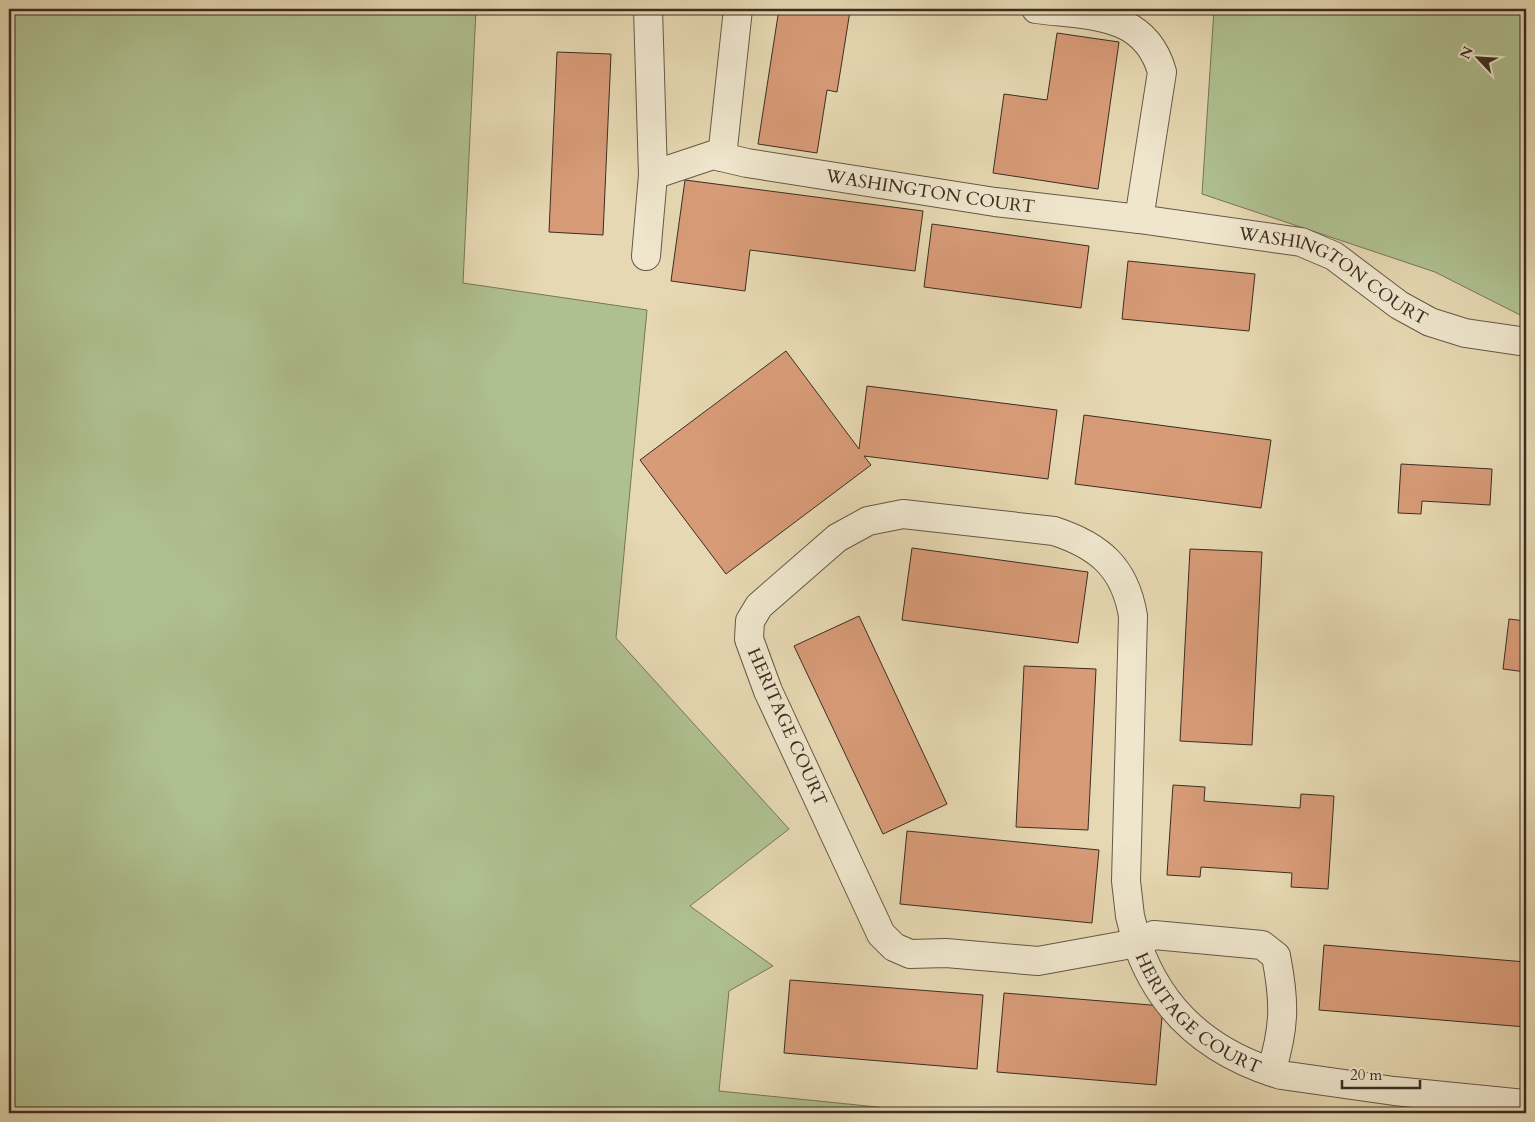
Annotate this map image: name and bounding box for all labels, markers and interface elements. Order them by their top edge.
north arrow [1452,32,1502,82]
text: N [1455,43,1478,62]
street label: WASHINGTON COURT [823,163,1036,219]
street label: WASHINGTON COURT [1236,221,1432,331]
street label: HERITAGE COURT [741,644,833,810]
street label: HERITAGE COURT [1129,948,1265,1080]
scale bar [1342,1057,1420,1089]
text: 20 m [1350,1065,1382,1085]

